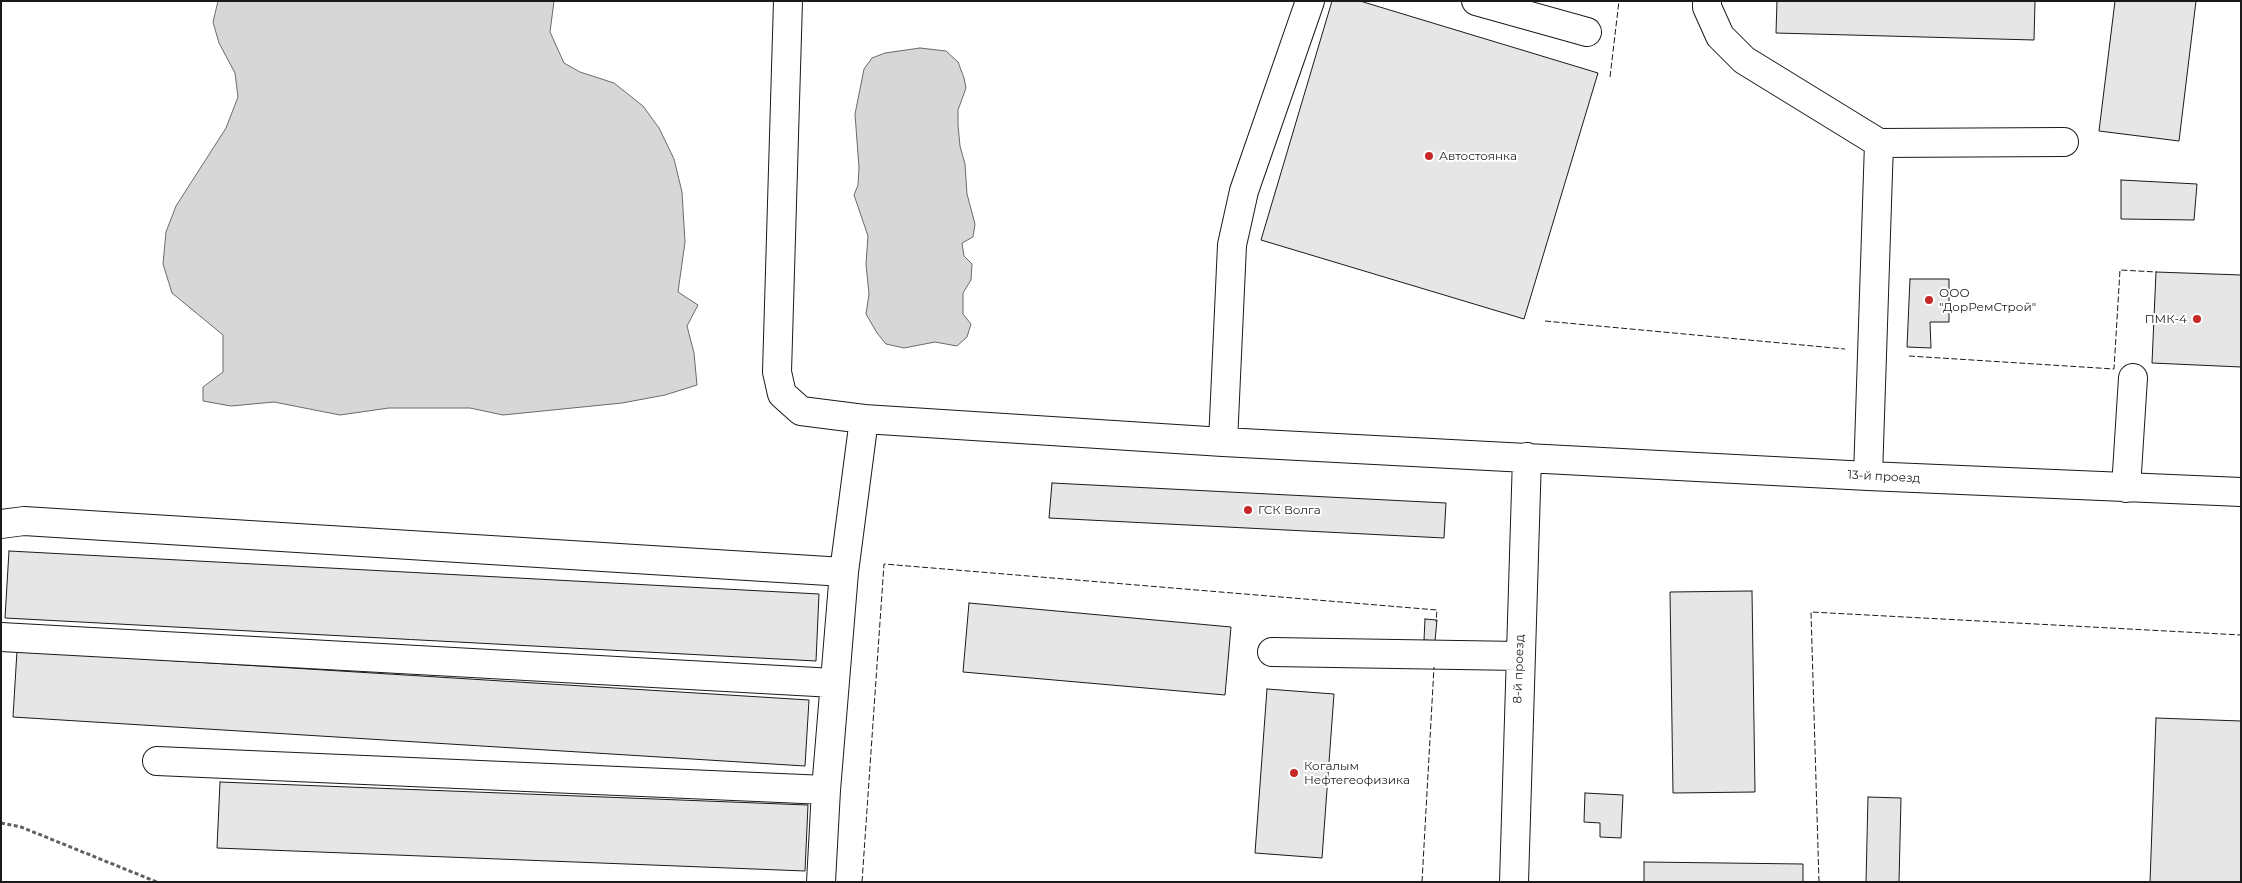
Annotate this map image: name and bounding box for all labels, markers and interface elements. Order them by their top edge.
place label: Автостоянка [1439,149,1517,163]
marker: Автостоянка [1423,150,1435,162]
place label: ООО "ДорРемСтрой" [1939,286,2036,314]
marker: ООО "ДорРемСтрой" [1923,294,1935,306]
place label: ПМК-4 [2145,312,2187,326]
marker: ПМК-4 [2191,313,2203,325]
street label: 13-й проезд [1847,468,1921,486]
place label: ГСК Волга [1258,503,1321,517]
marker: ГСК Волга [1242,504,1254,516]
street label: 8-й проезд [1511,634,1527,704]
place label: Когалым Нефтегеофизика [1304,759,1410,787]
marker: Когалым Нефтегеофизика [1288,767,1300,779]

